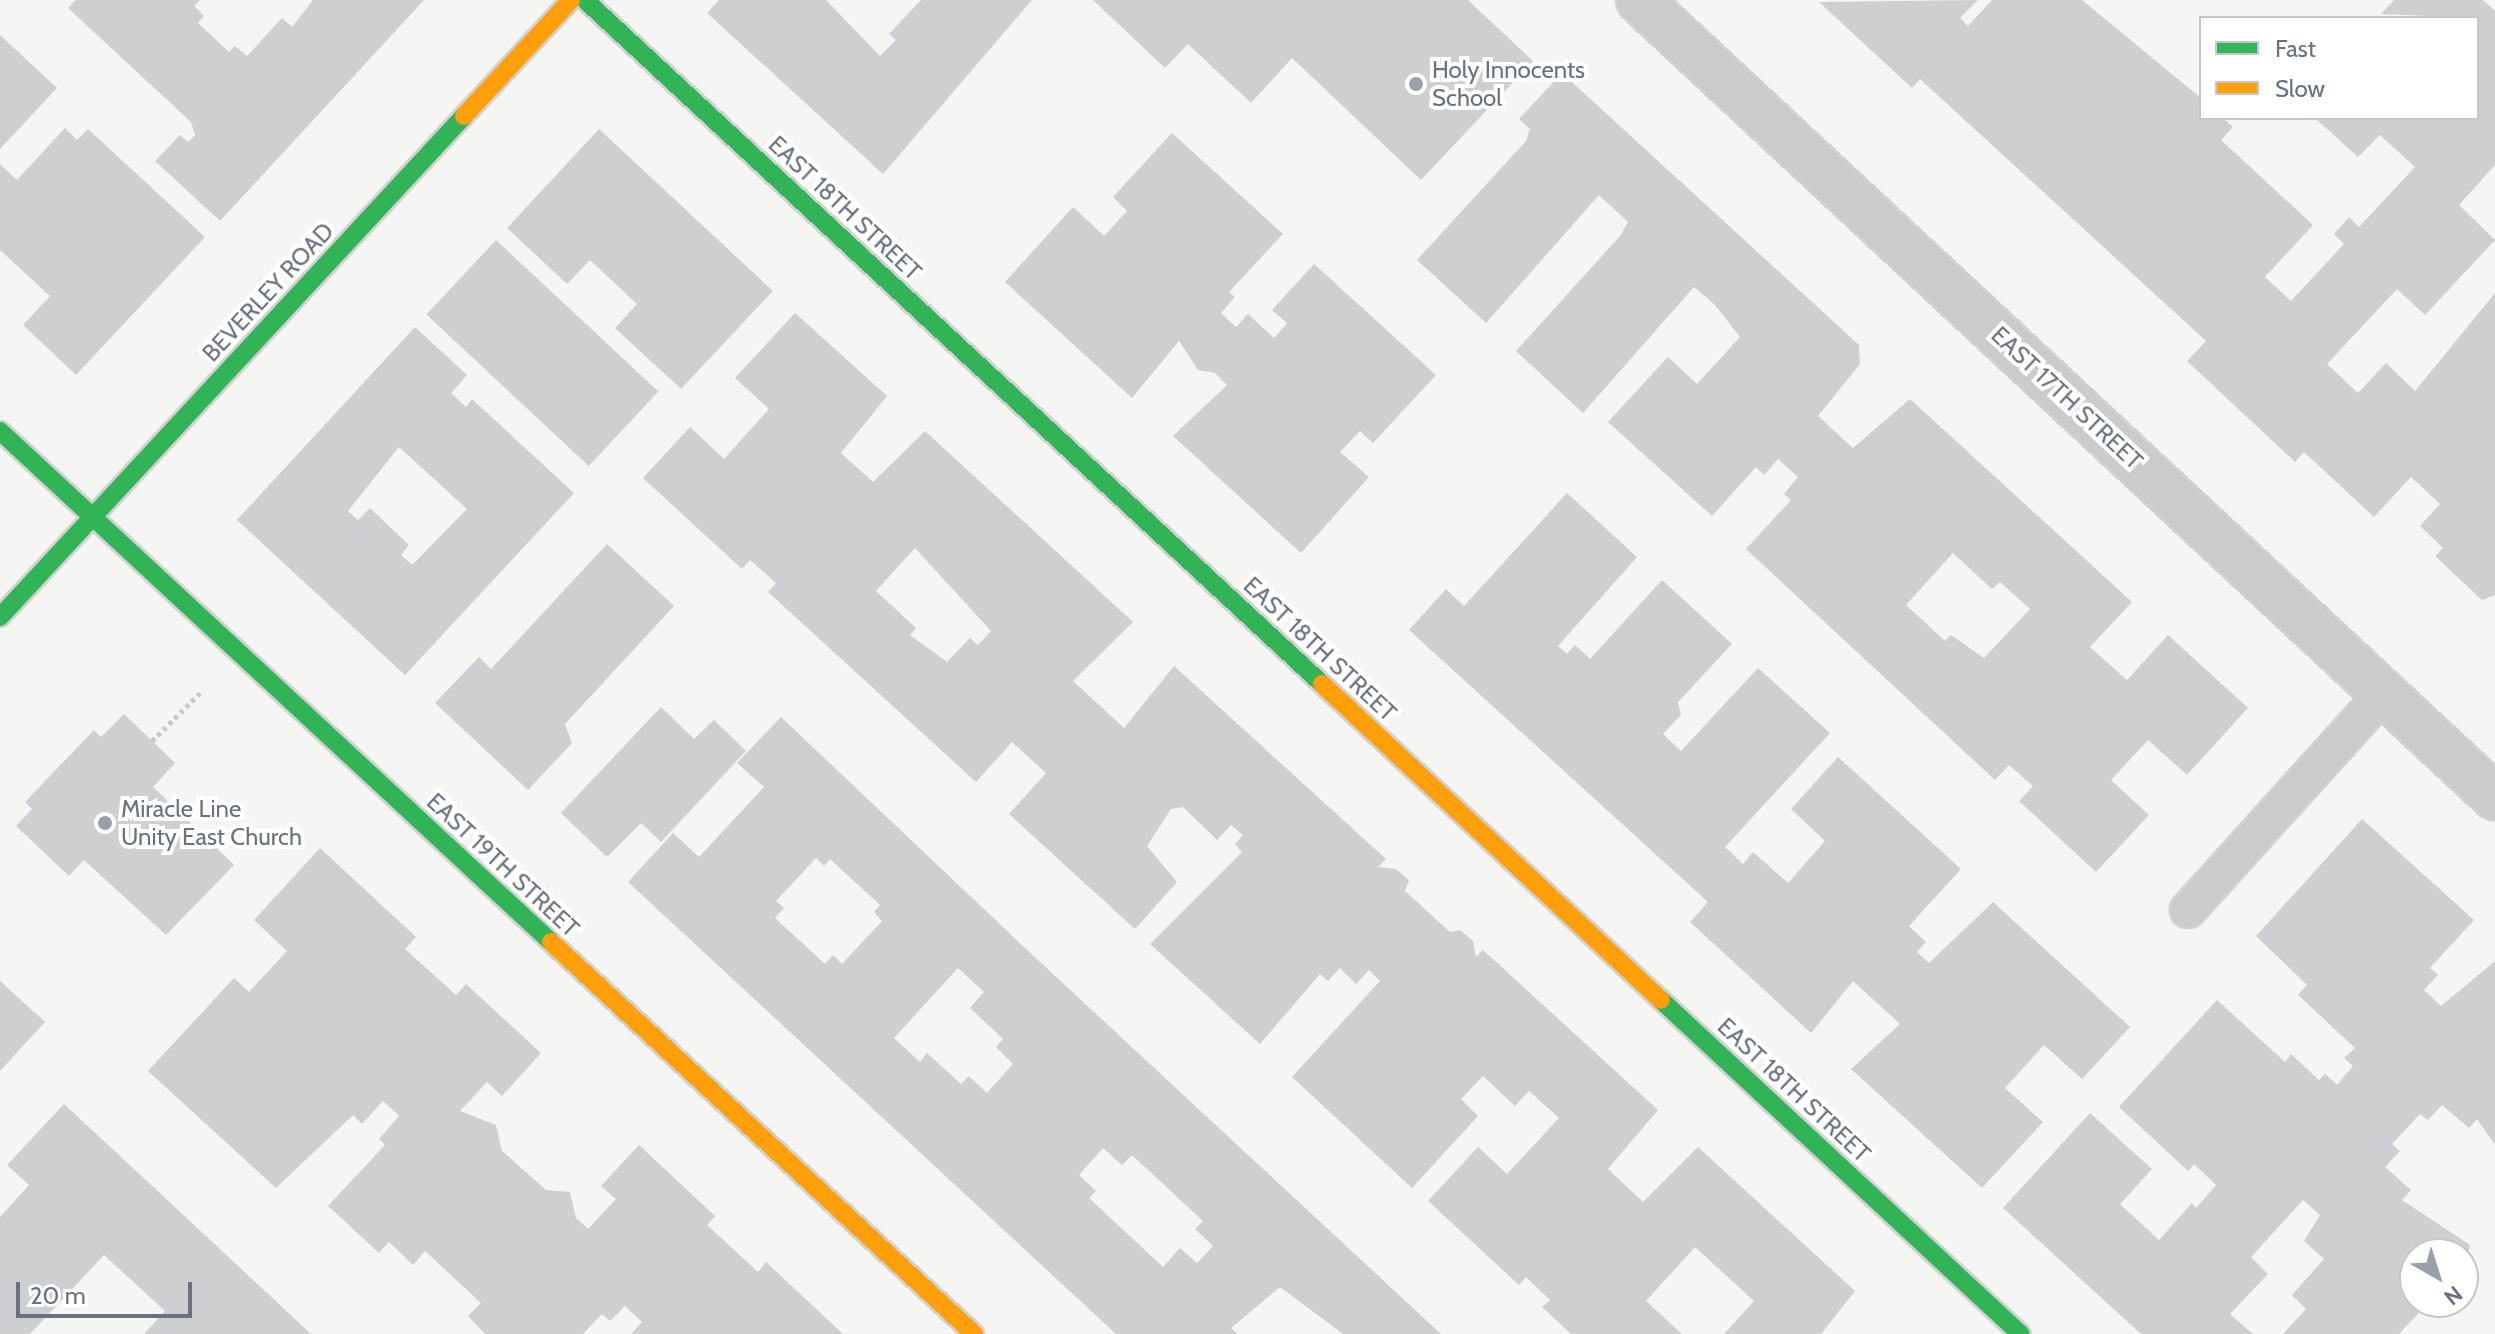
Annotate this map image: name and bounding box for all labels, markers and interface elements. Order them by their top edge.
legend [2199,16,2479,120]
text: Fast [2275,34,2316,63]
place label: Holy Innocents School [1432,56,1585,112]
text: Slow [2275,74,2325,103]
marker: Holy Innocents School [1407,75,1425,93]
street label: EAST 18TH STREET [763,130,927,286]
street label: BEVERLEY ROAD [196,217,340,367]
street label: EAST 17TH STREET [1985,320,2149,476]
street label: EAST 18TH STREET [1238,571,1402,727]
street label: EAST 19TH STREET [421,787,585,943]
place label: Miracle Line Unity East Church [121,795,302,851]
marker: Miracle Line Unity East Church [96,814,114,832]
street label: EAST 18TH STREET [1712,1012,1876,1168]
north arrow [2399,1238,2479,1318]
scale bar [20,1266,196,1316]
text: N [2439,1280,2468,1311]
text: 20 m [30,1281,86,1310]

